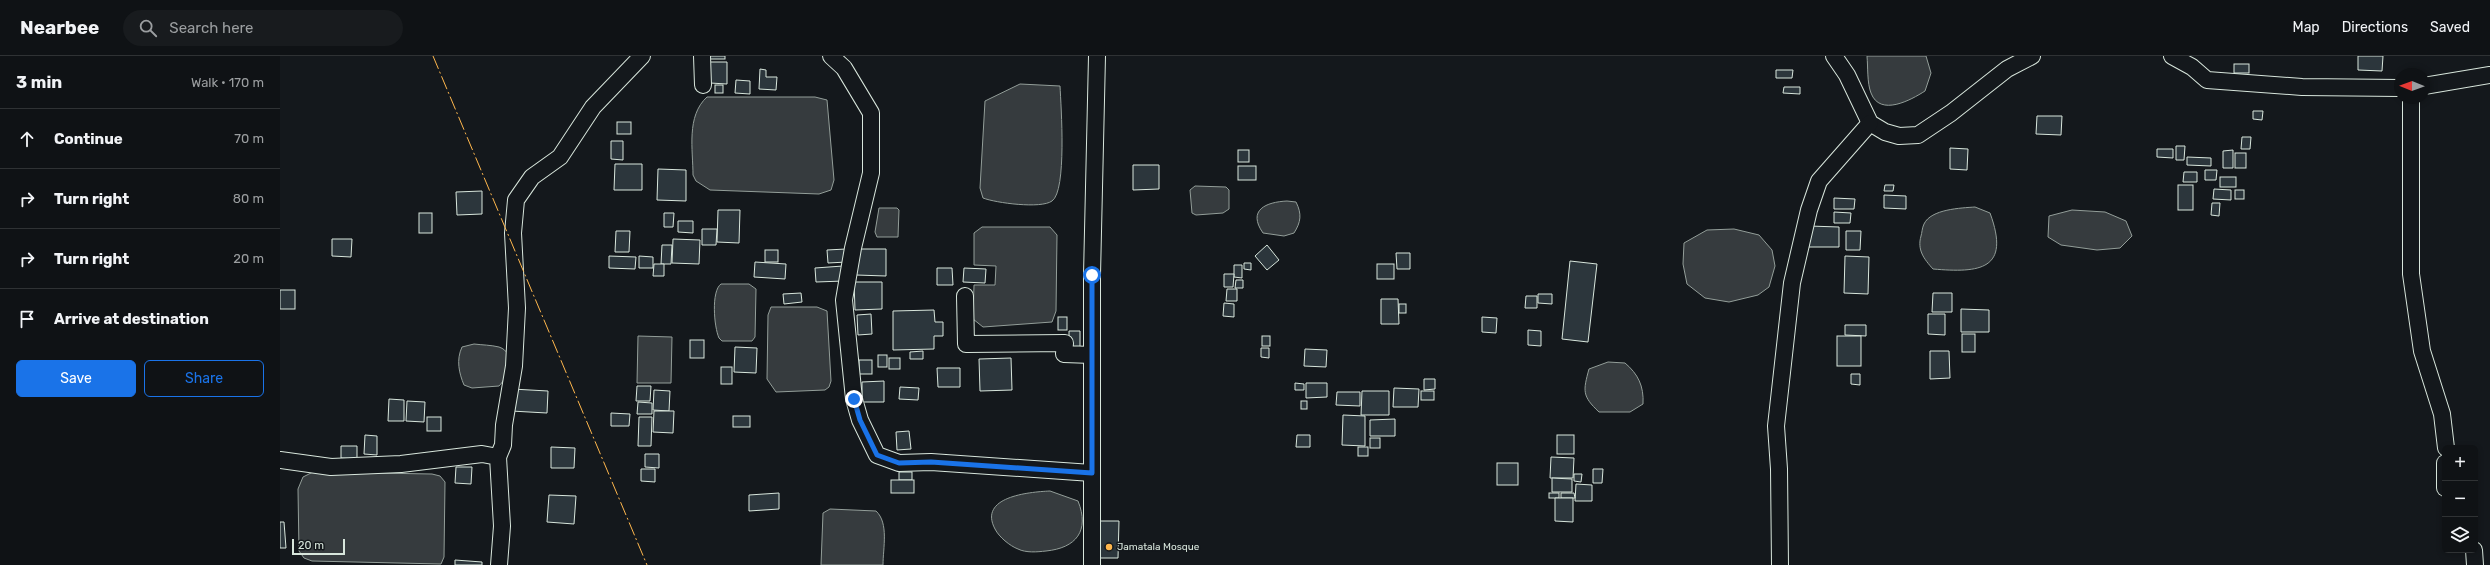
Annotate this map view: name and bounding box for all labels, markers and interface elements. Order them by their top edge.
search box [123,10,403,46]
text: Nearbee [20,16,99,39]
icon: search [137,17,159,39]
text: Search here [169,19,254,37]
text: Map [2293,19,2320,36]
text: Directions [2342,19,2408,36]
text: Saved [2430,19,2470,36]
north arrow [2394,68,2430,104]
text: 3 min [16,72,62,92]
text: Walk · 170 m [191,75,264,90]
icon: ahead [16,128,38,150]
text: Continue [54,130,123,148]
text: 70 m [234,131,264,146]
icon: right [16,188,38,210]
text: Turn right [54,190,129,208]
text: 80 m [233,191,264,206]
icon: right [16,248,38,270]
text: Turn right [54,250,129,268]
text: 20 m [233,251,264,266]
route start [1083,266,1101,284]
icon: arrive [16,308,38,330]
text: Arrive at destination [54,310,209,328]
button: Save [16,360,136,397]
button: Share [144,360,264,397]
route end [845,390,863,408]
map controls [2442,445,2478,553]
button: + [2442,445,2478,481]
button: − [2442,481,2478,517]
button: layers [2442,517,2478,553]
scale bar [292,537,345,556]
text: 20 m [298,539,324,552]
place label: Jamatala Mosque [1117,541,1200,553]
marker: Jamatala Mosque [1104,542,1114,552]

